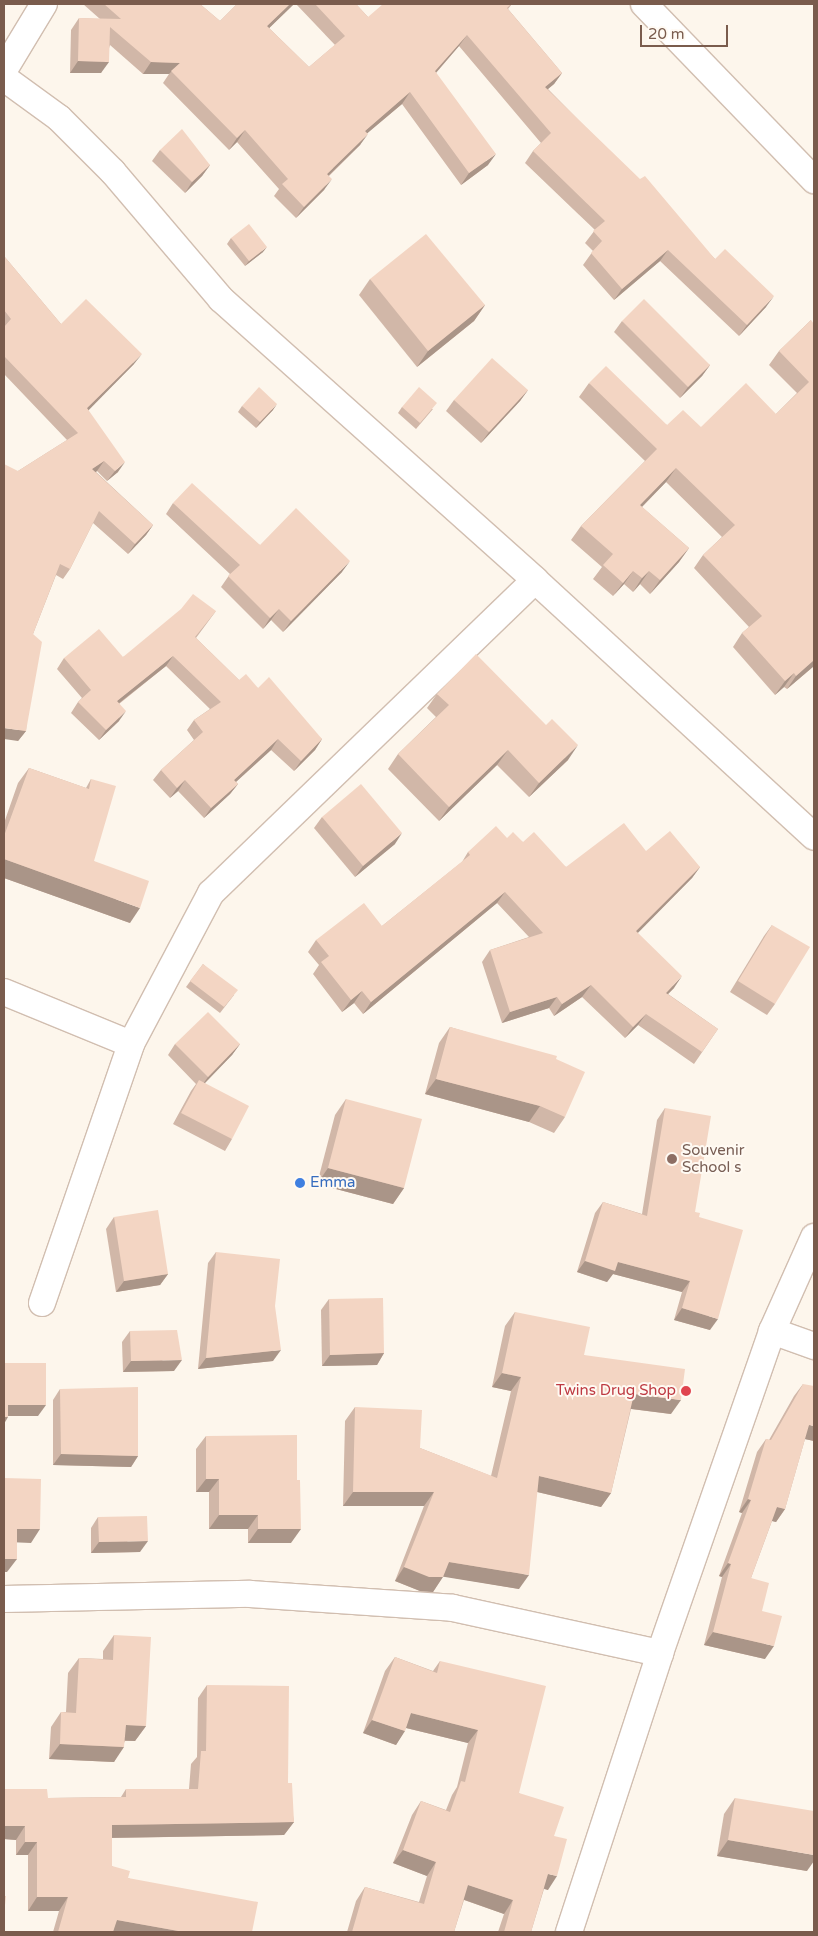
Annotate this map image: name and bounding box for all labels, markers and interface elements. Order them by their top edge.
scale bar [643,15,730,47]
text: 20 m [648,25,685,43]
place label: Souvenir School s [682,1141,744,1176]
marker: Souvenir School s [666,1153,678,1165]
place label: Emma [310,1174,355,1192]
marker: Emma [294,1177,306,1189]
place label: Twins Drug Shop [556,1382,676,1400]
marker: Twins Drug Shop [680,1385,692,1397]

